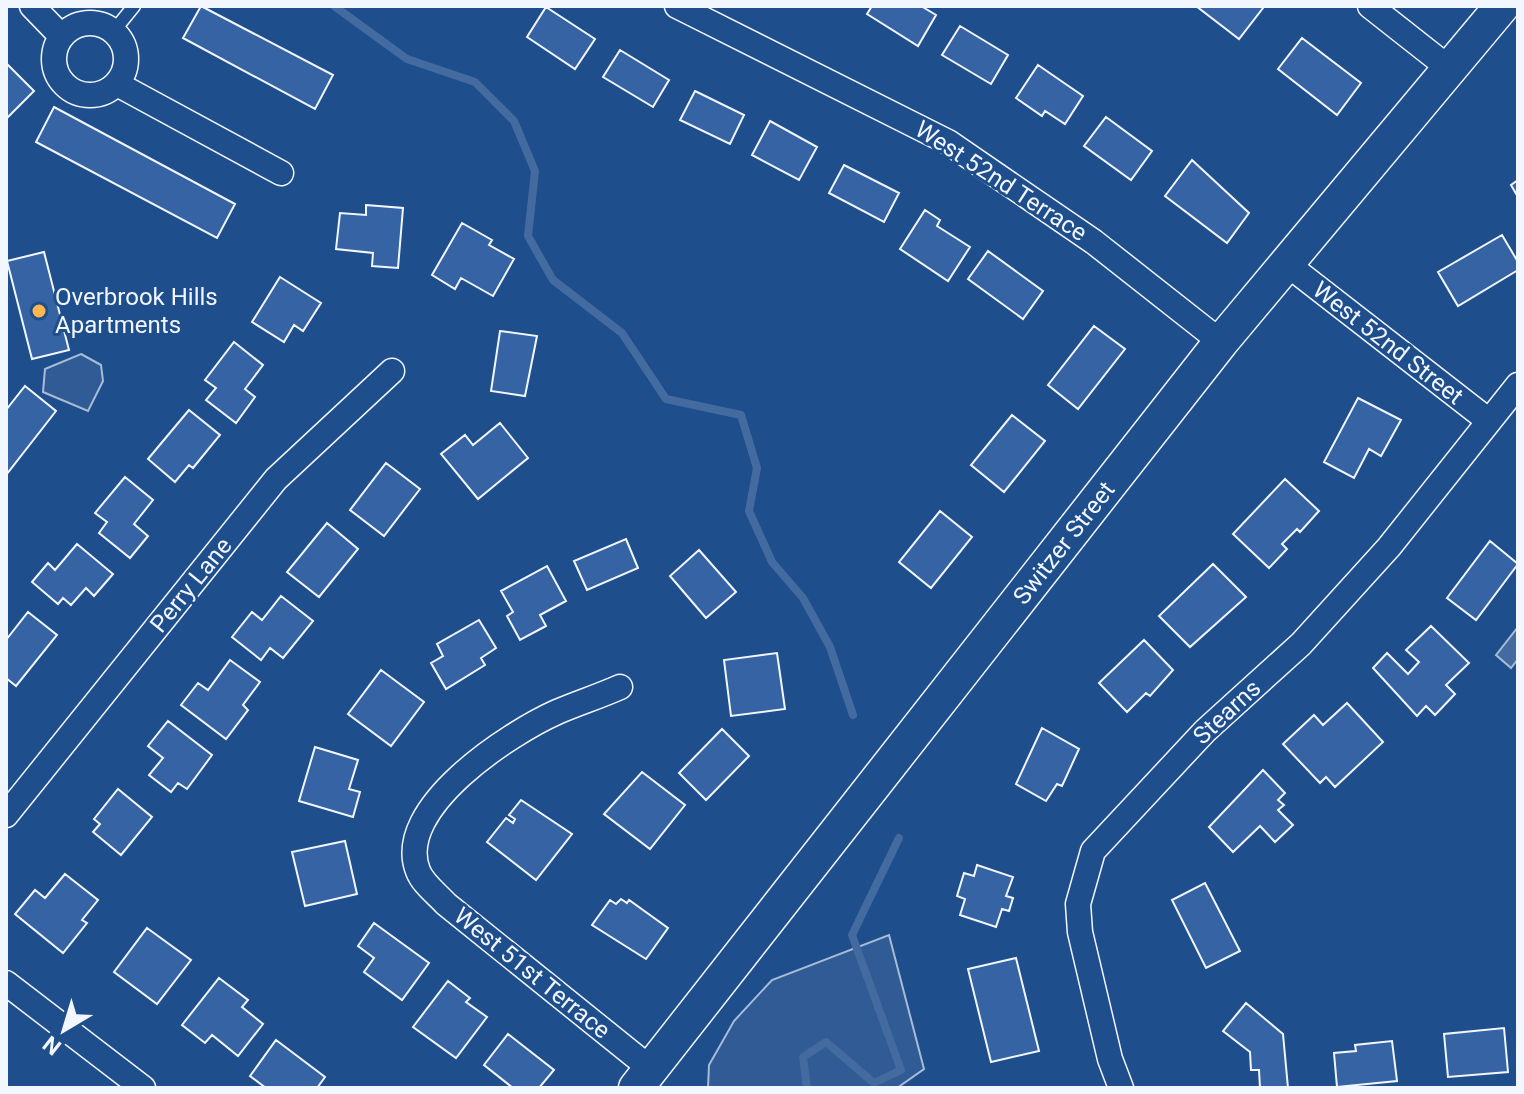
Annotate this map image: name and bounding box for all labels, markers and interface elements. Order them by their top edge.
street label: West 52nd Terrace [910,115,1092,247]
street label: West 52nd Street [1307,276,1469,410]
place label: Overbrook Hills Apartments [55,283,218,339]
marker: Overbrook Hills Apartments [30,302,48,320]
street label: Switzer Street [1007,476,1121,610]
street label: Perry Lane [144,532,238,638]
street label: Stearns [1188,674,1266,750]
street label: West 51st Terrace [448,902,616,1044]
north arrow [24,990,104,1070]
text: N [38,1031,66,1060]

